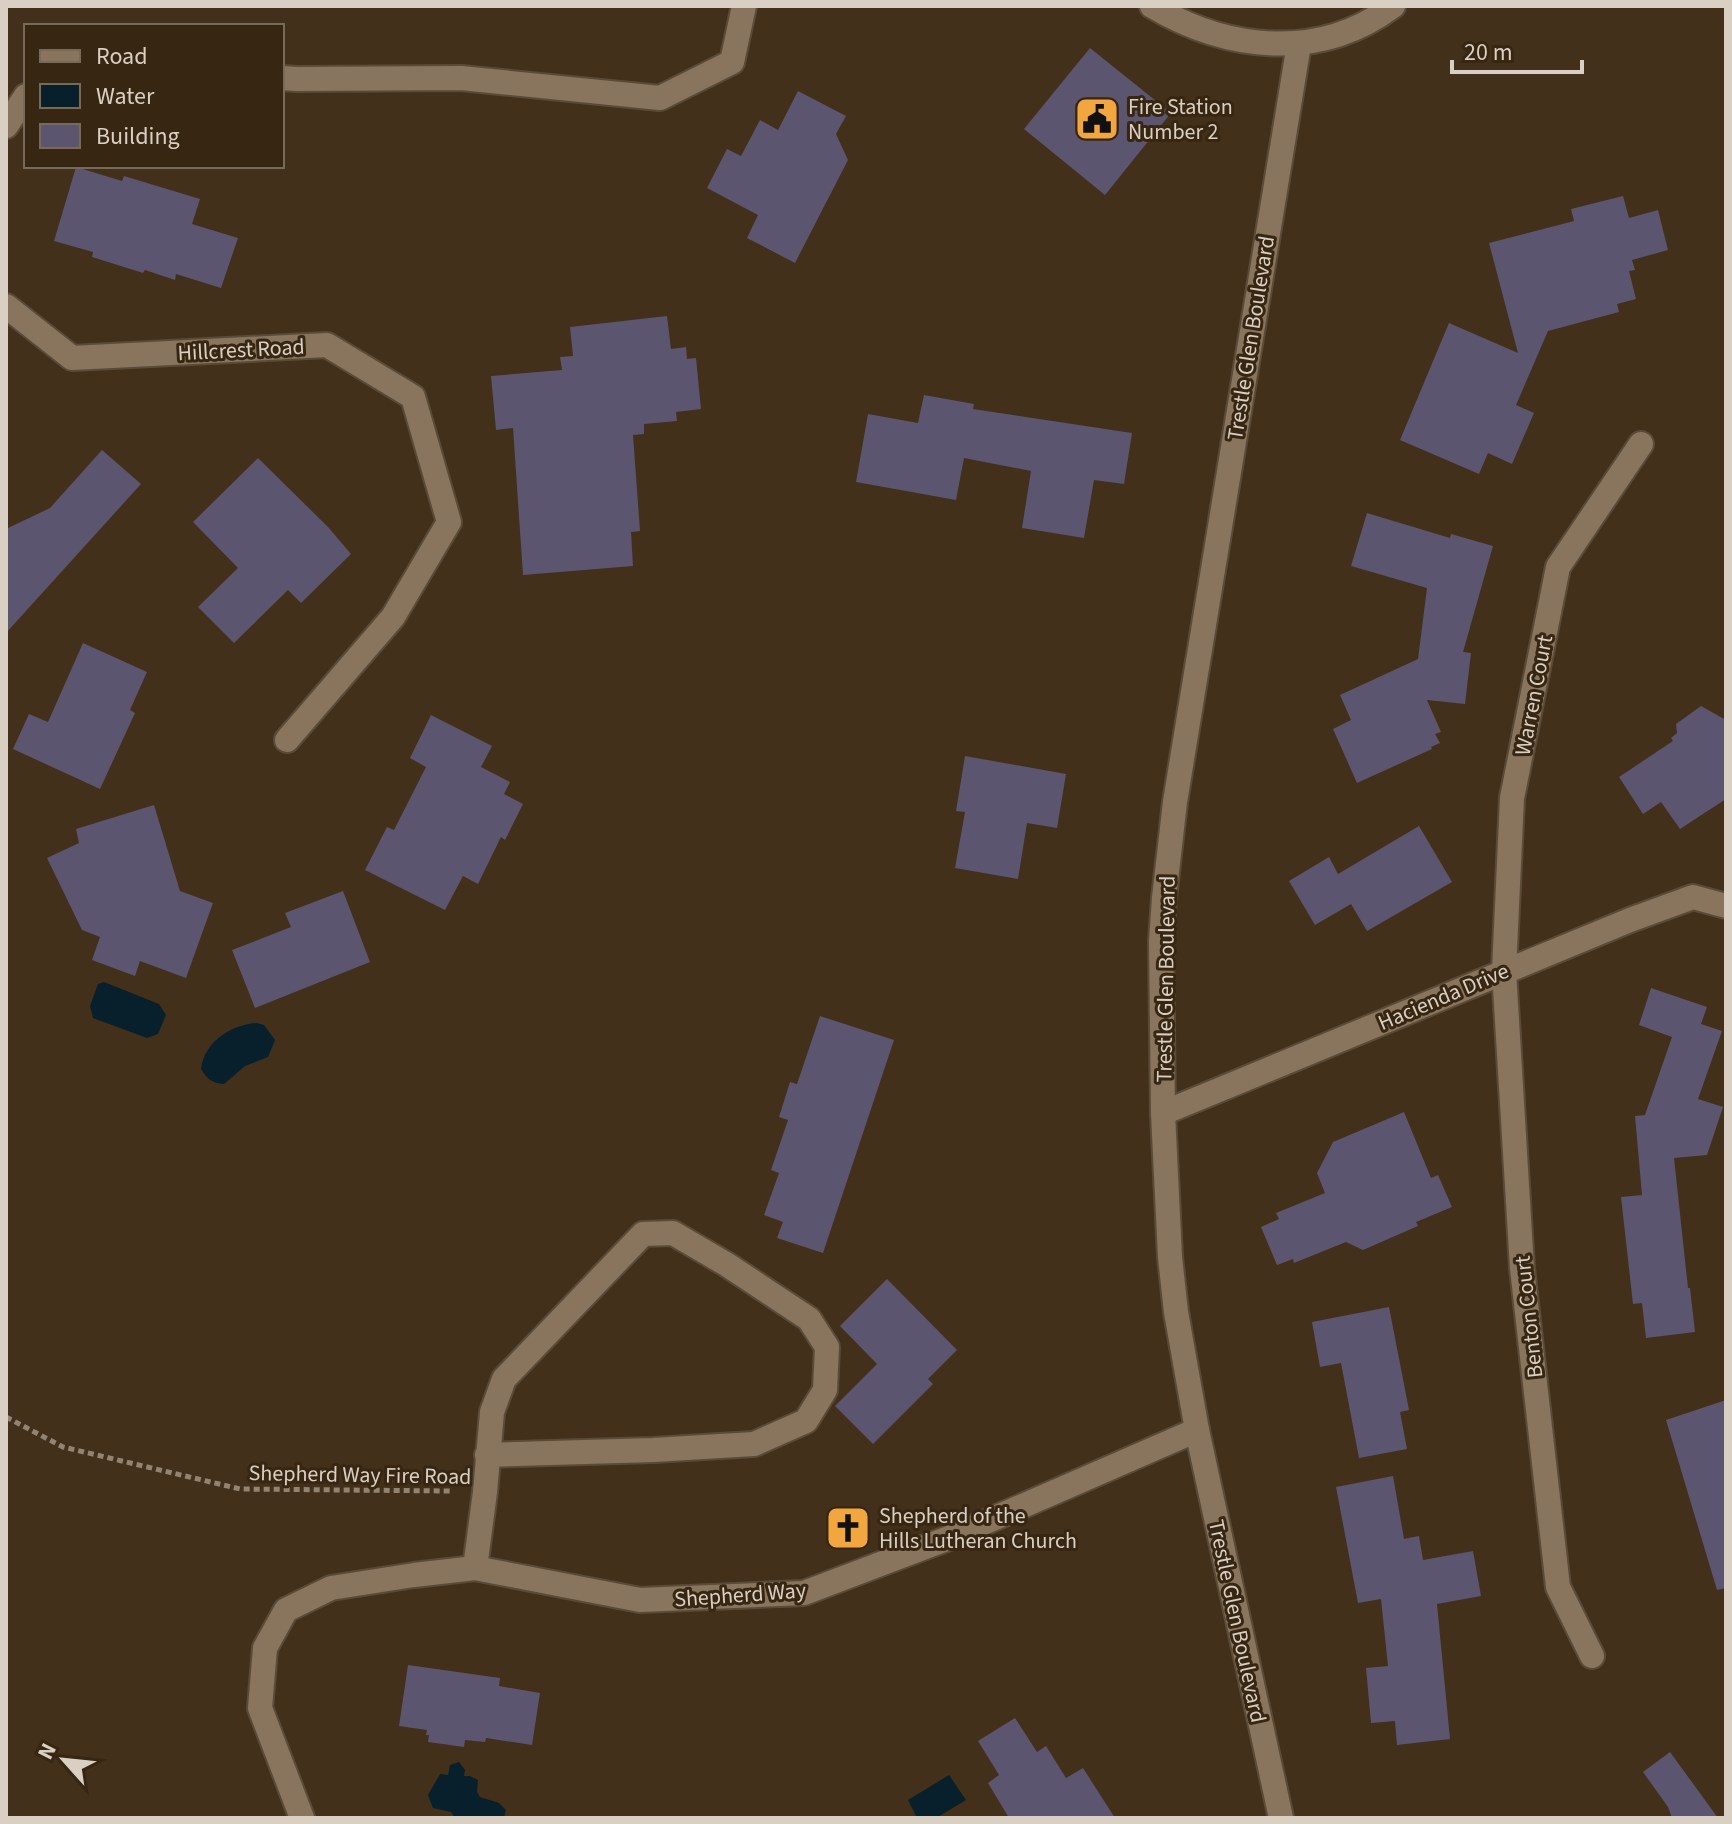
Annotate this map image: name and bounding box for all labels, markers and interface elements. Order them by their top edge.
legend [24,24,284,168]
scale bar [1452,24,1582,74]
text: 20 m [1464,35,1513,70]
text: Road [96,39,148,74]
text: Water [96,79,155,114]
place label: Fire Station Number 2 [1128,91,1233,148]
public building icon: Fire Station Number 2 [1073,95,1121,143]
text: Building [96,119,180,154]
street label: Trestle Glen Boulevard [1219,234,1283,443]
street label: Hillcrest Road [177,331,305,369]
street label: Warren Court [1507,632,1561,758]
street label: Trestle Glen Boulevard [1148,875,1184,1083]
street label: Hacienda Drive [1373,955,1514,1039]
street label: Benton Court [1507,1254,1551,1380]
street label: Shepherd Way Fire Road [248,1457,472,1493]
place label: Shepherd of the Hills Lutheran Church [879,1500,1077,1557]
church icon: Shepherd of the Hills Lutheran Church [824,1504,872,1552]
street label: Trestle Glen Boulevard [1200,1517,1274,1726]
street label: Shepherd Way [673,1574,808,1616]
north arrow [24,1720,104,1800]
text: N [29,1738,65,1765]

